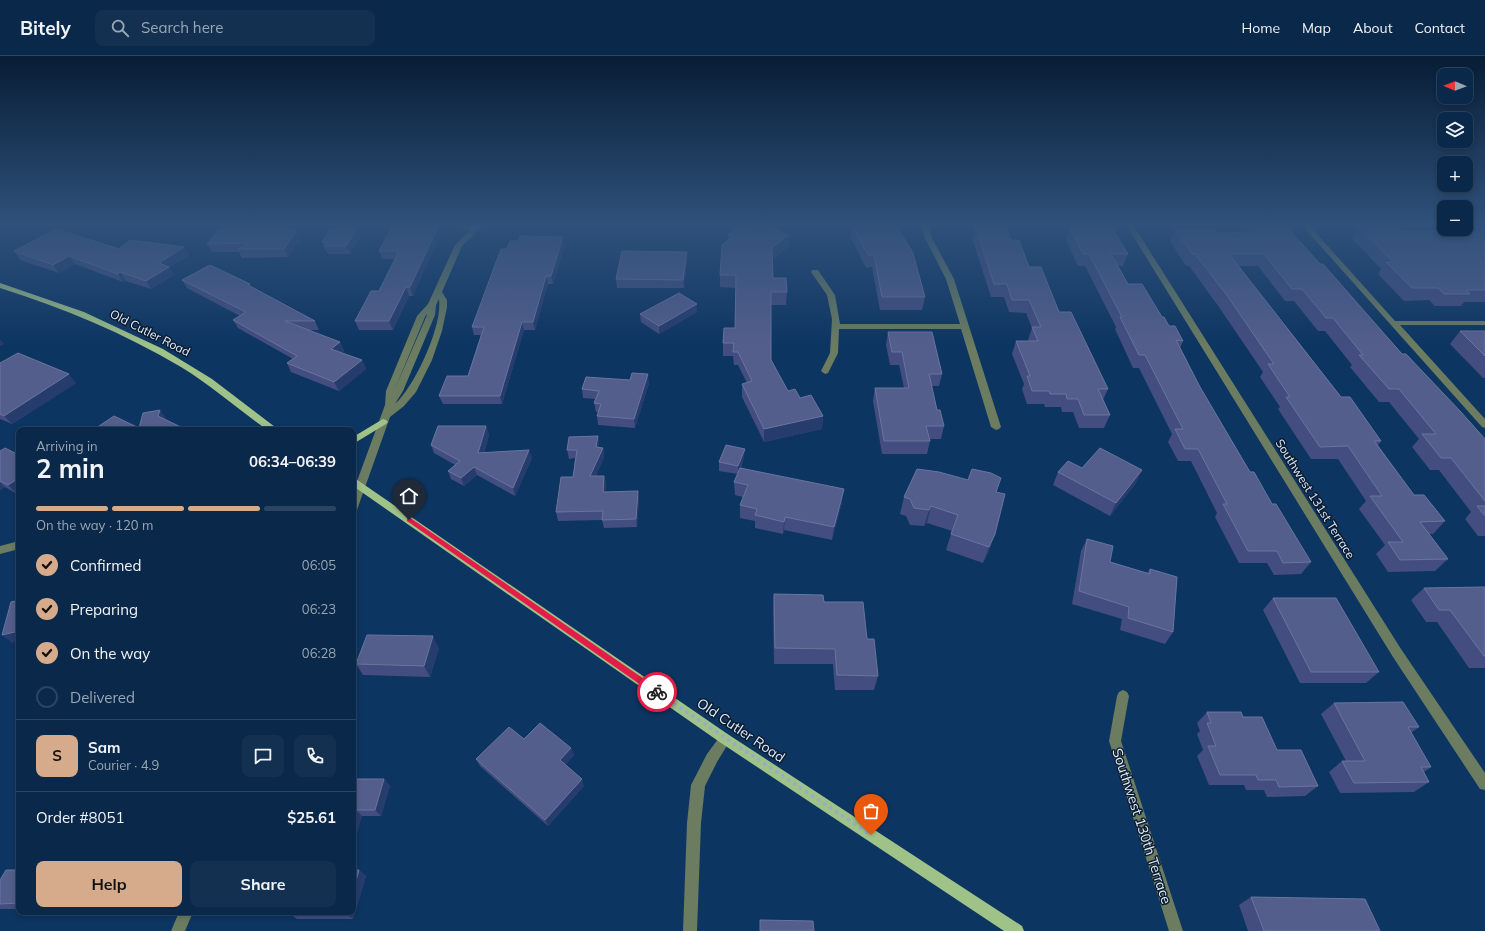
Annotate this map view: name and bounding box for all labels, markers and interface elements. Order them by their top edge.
search box [95,10,375,46]
text: Bitely [20,16,71,40]
icon: search [109,17,131,39]
text: Search here [141,18,223,37]
text: Home [1241,19,1280,37]
text: Map [1302,19,1331,37]
text: About [1353,19,1393,37]
text: Contact [1415,19,1465,37]
north arrow [1437,68,1473,104]
map controls [1437,68,1473,236]
button: layers [1437,112,1473,148]
button: + [1437,156,1473,192]
button: − [1437,200,1473,236]
street label: Old Cutler Road [108,306,193,359]
street label: Southwest 131st Terrace [1272,436,1358,561]
text: Arriving in [36,438,98,454]
text: 2 min [36,452,105,485]
text: 06:34–06:39 [249,452,336,471]
pin [392,479,426,520]
icon: home [398,485,420,507]
text: On the way · 120 m [36,517,153,533]
icon: check [36,554,58,576]
text: Confirmed [70,556,141,575]
text: 06:05 [302,557,336,573]
icon: check [36,598,58,620]
text: Preparing [70,600,138,619]
text: 06:23 [302,601,336,617]
icon: check [36,642,58,664]
text: On the way [70,644,150,663]
text: 06:28 [302,645,336,661]
courier [637,672,677,712]
icon: bike [646,681,668,703]
text: Delivered [70,688,135,707]
street label: Old Cutler Road [693,694,789,766]
button: chat [242,735,284,777]
button: phone [294,735,336,777]
text: Sam [88,738,120,757]
text: S [52,746,62,765]
street label: Southwest 130th Terrace [1108,746,1176,906]
text: Courier · 4.9 [88,757,159,773]
pin [854,794,888,835]
icon: bag [860,800,882,822]
text: Order #8051 [36,808,124,827]
text: $25.61 [287,808,336,827]
button: Help [36,861,182,907]
button: Share [190,861,336,907]

